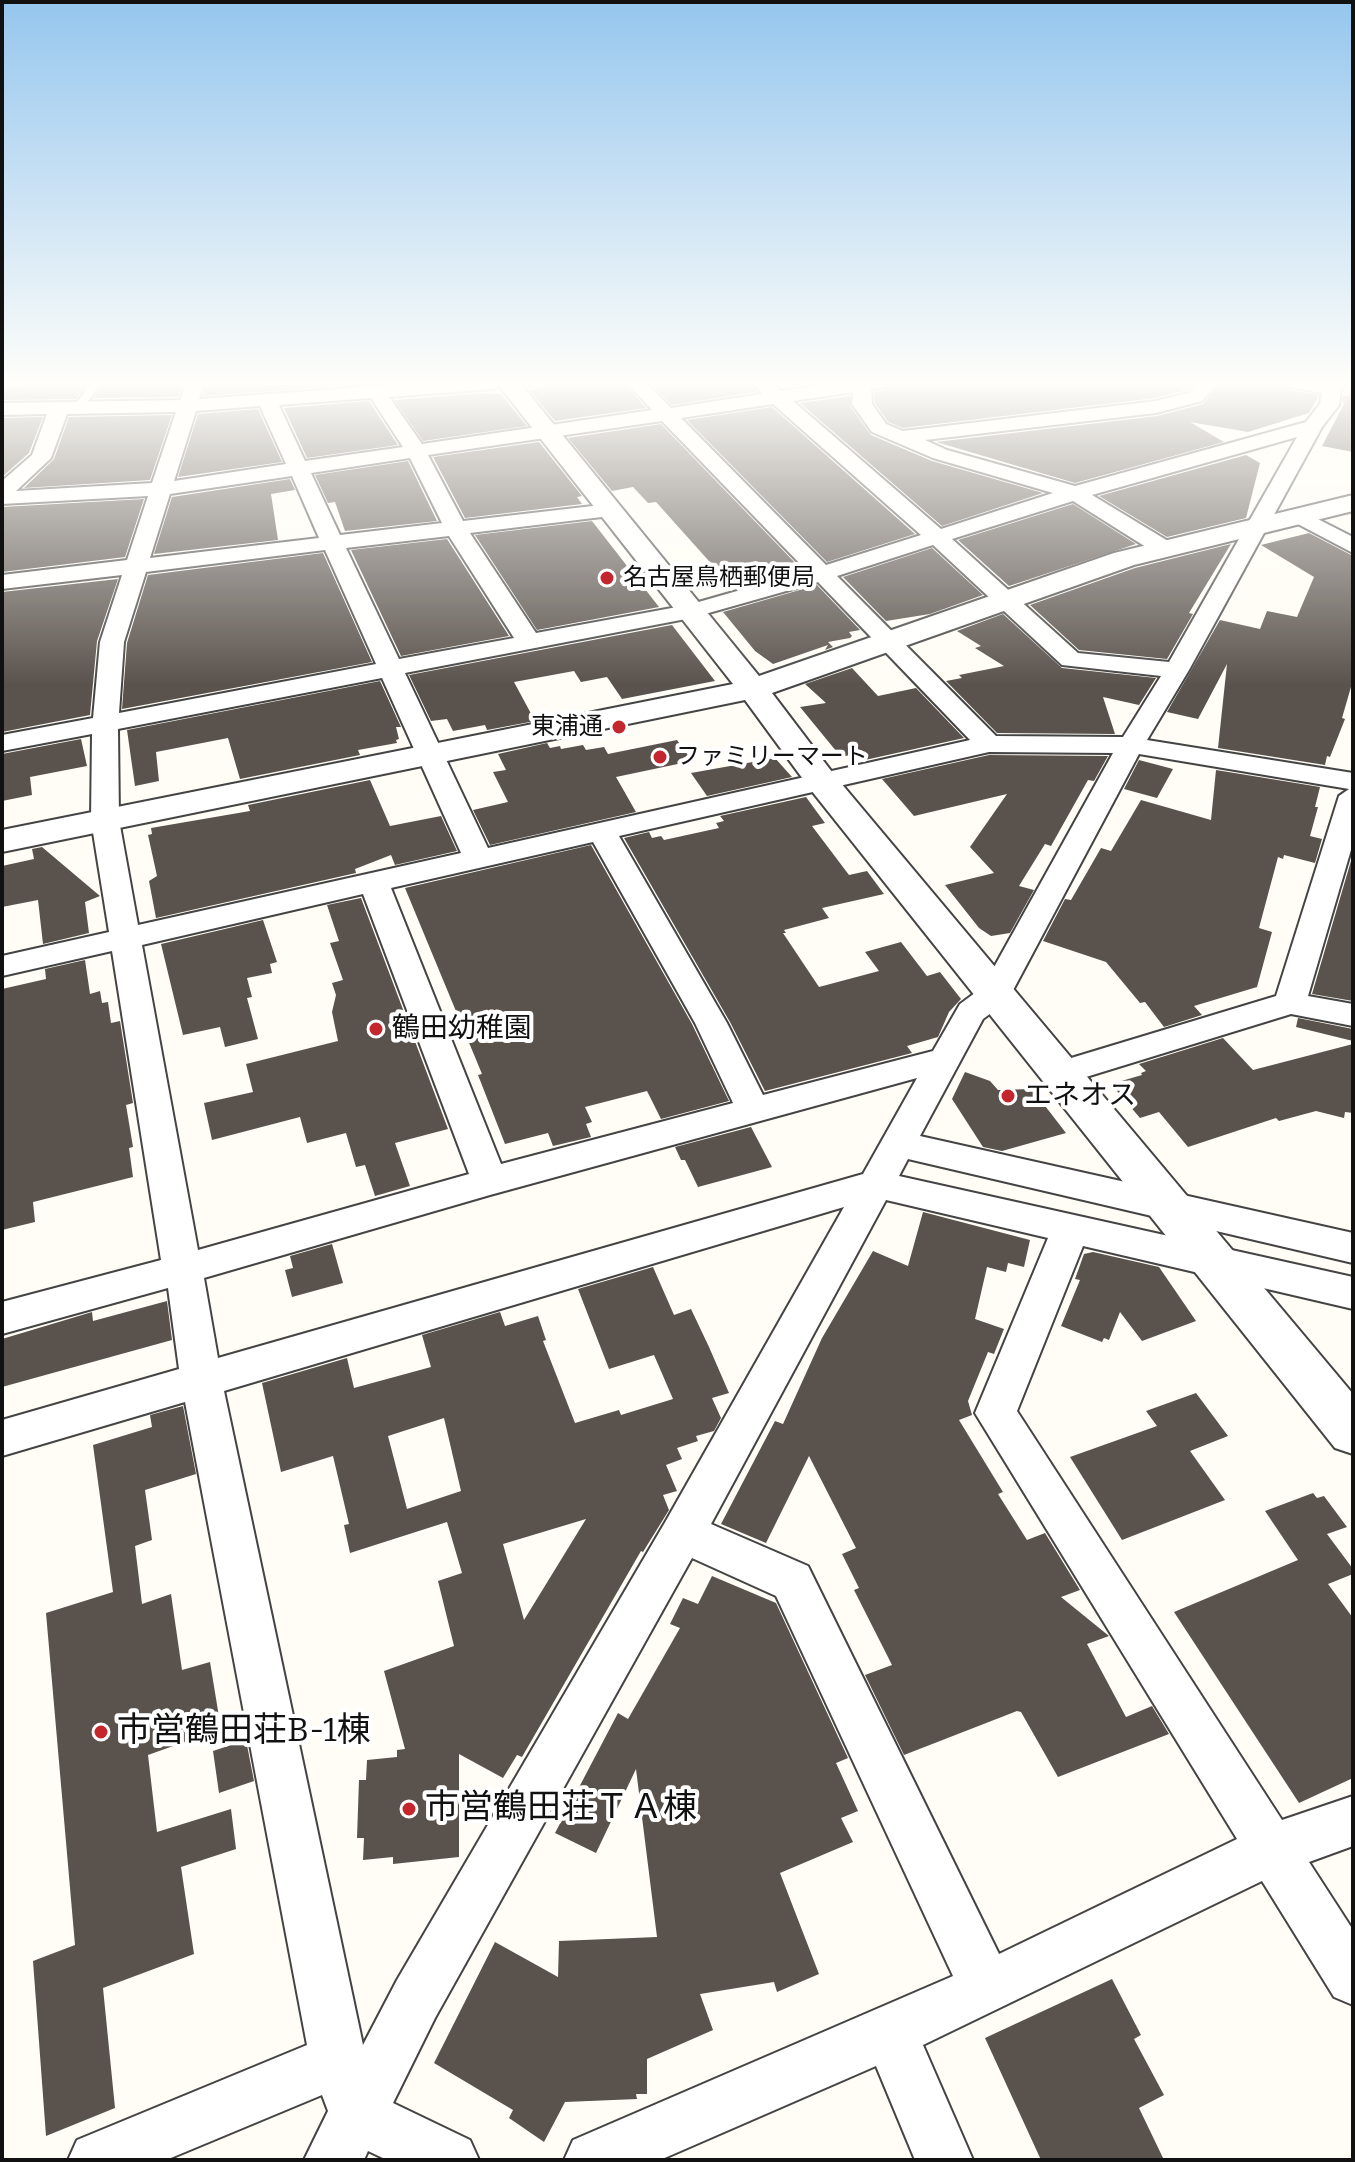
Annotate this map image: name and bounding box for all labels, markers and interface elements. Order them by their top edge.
place label: 名古屋鳥栖郵便局 [623,564,815,592]
marker: 名古屋鳥栖郵便局 [598,569,616,587]
place label: 東浦通 [531,713,603,741]
marker: 東浦通 [610,718,628,736]
place label: ファミリーマート [676,743,868,771]
marker: ファミリーマート [651,748,669,766]
place label: 鶴田幼稚園 [392,1012,532,1046]
marker: 鶴田幼稚園 [367,1020,385,1038]
place label: エネオス [1024,1079,1136,1113]
marker: エネオス [999,1087,1017,1105]
place label: 市営鶴田荘B-1棟 [117,1712,371,1752]
marker: 市営鶴田荘B-1棟 [92,1723,110,1741]
place label: 市営鶴田荘ＴＡ棟 [425,1789,697,1829]
marker: 市営鶴田荘ＴＡ棟 [400,1800,418,1818]

